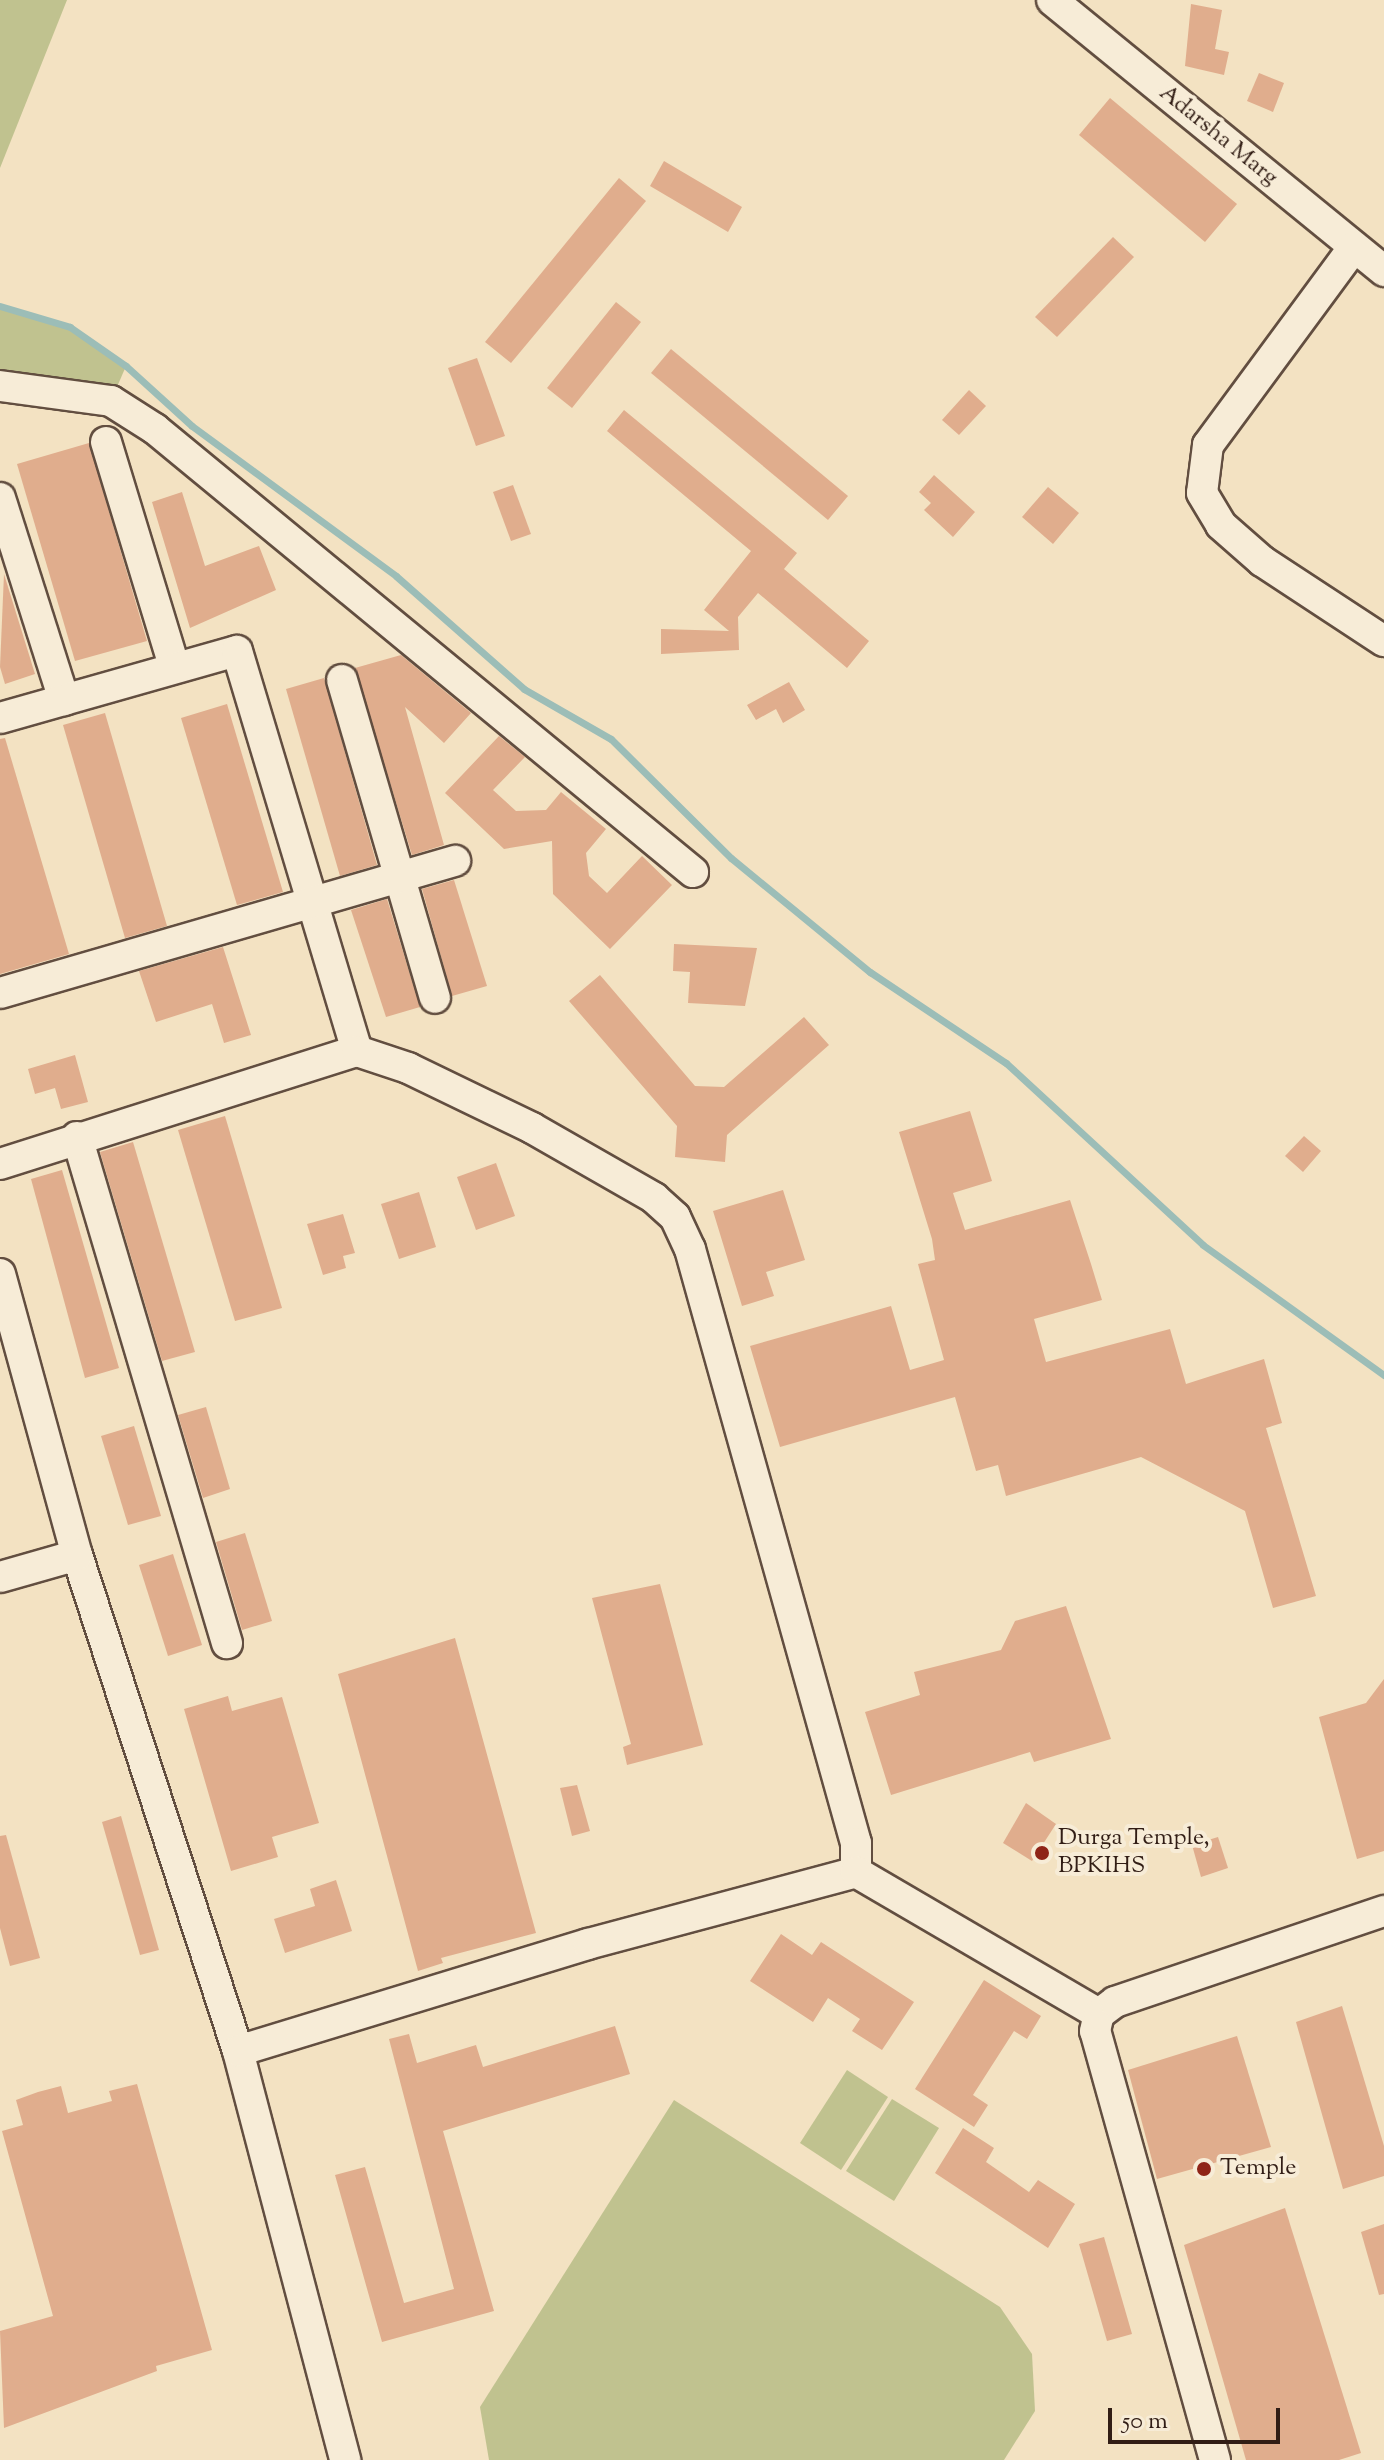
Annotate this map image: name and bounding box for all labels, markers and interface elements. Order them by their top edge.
street label: Adarsha Marg [1153,79,1283,193]
place label: Durga Temple, BPKIHS [1058,1825,1209,1881]
marker: Durga Temple, BPKIHS [1033,1844,1051,1862]
place label: Temple [1220,2155,1296,2183]
marker: Temple [1195,2160,1213,2178]
scale bar [1112,2392,1284,2442]
text: 50 m [1122,2405,1168,2439]

